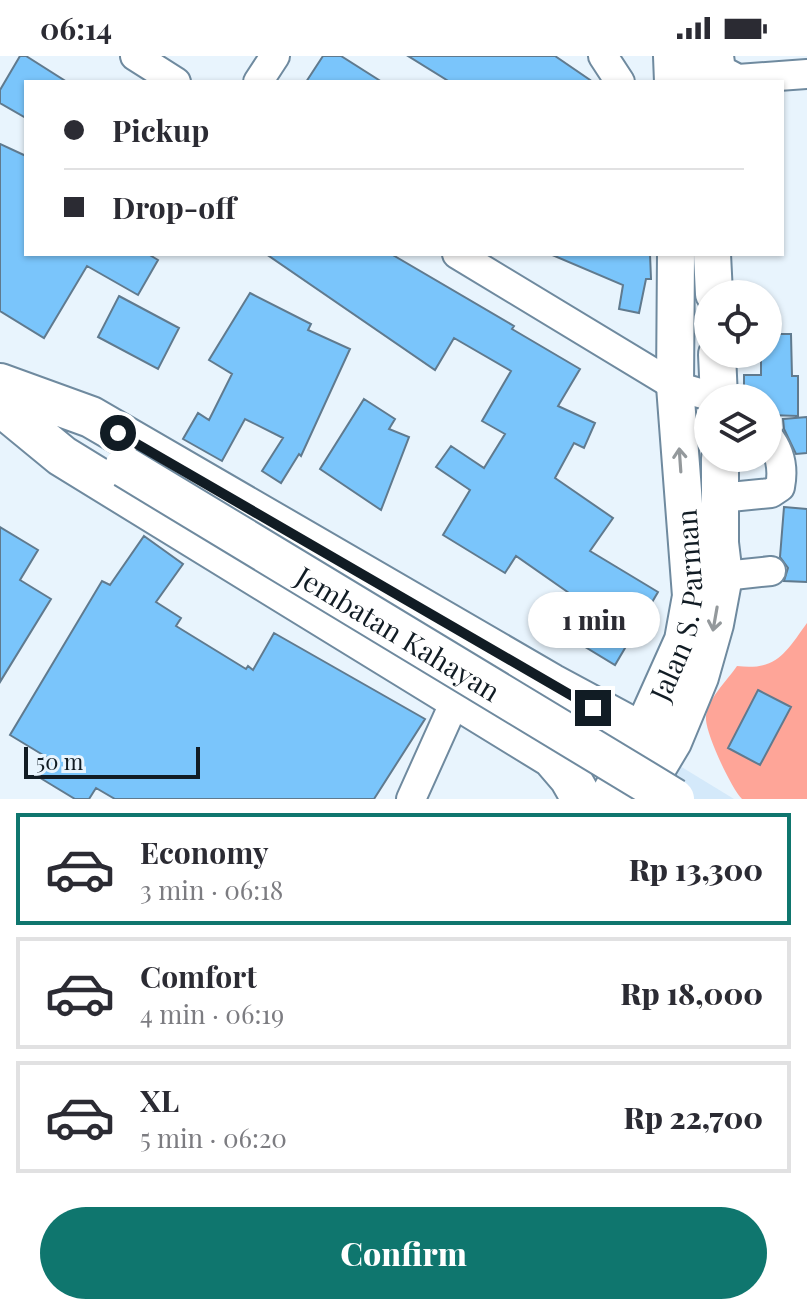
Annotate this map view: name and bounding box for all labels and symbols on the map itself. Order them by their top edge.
route start [100,415,136,451]
one-way arrow [672,447,687,474]
street label: Jalan S. Parman [639,508,710,707]
street label: Jembatan Kahayan [289,556,508,709]
callout: 1 min [527,592,659,648]
one-way arrow [707,606,722,631]
route end [575,690,611,726]
scale bar [24,743,200,779]

